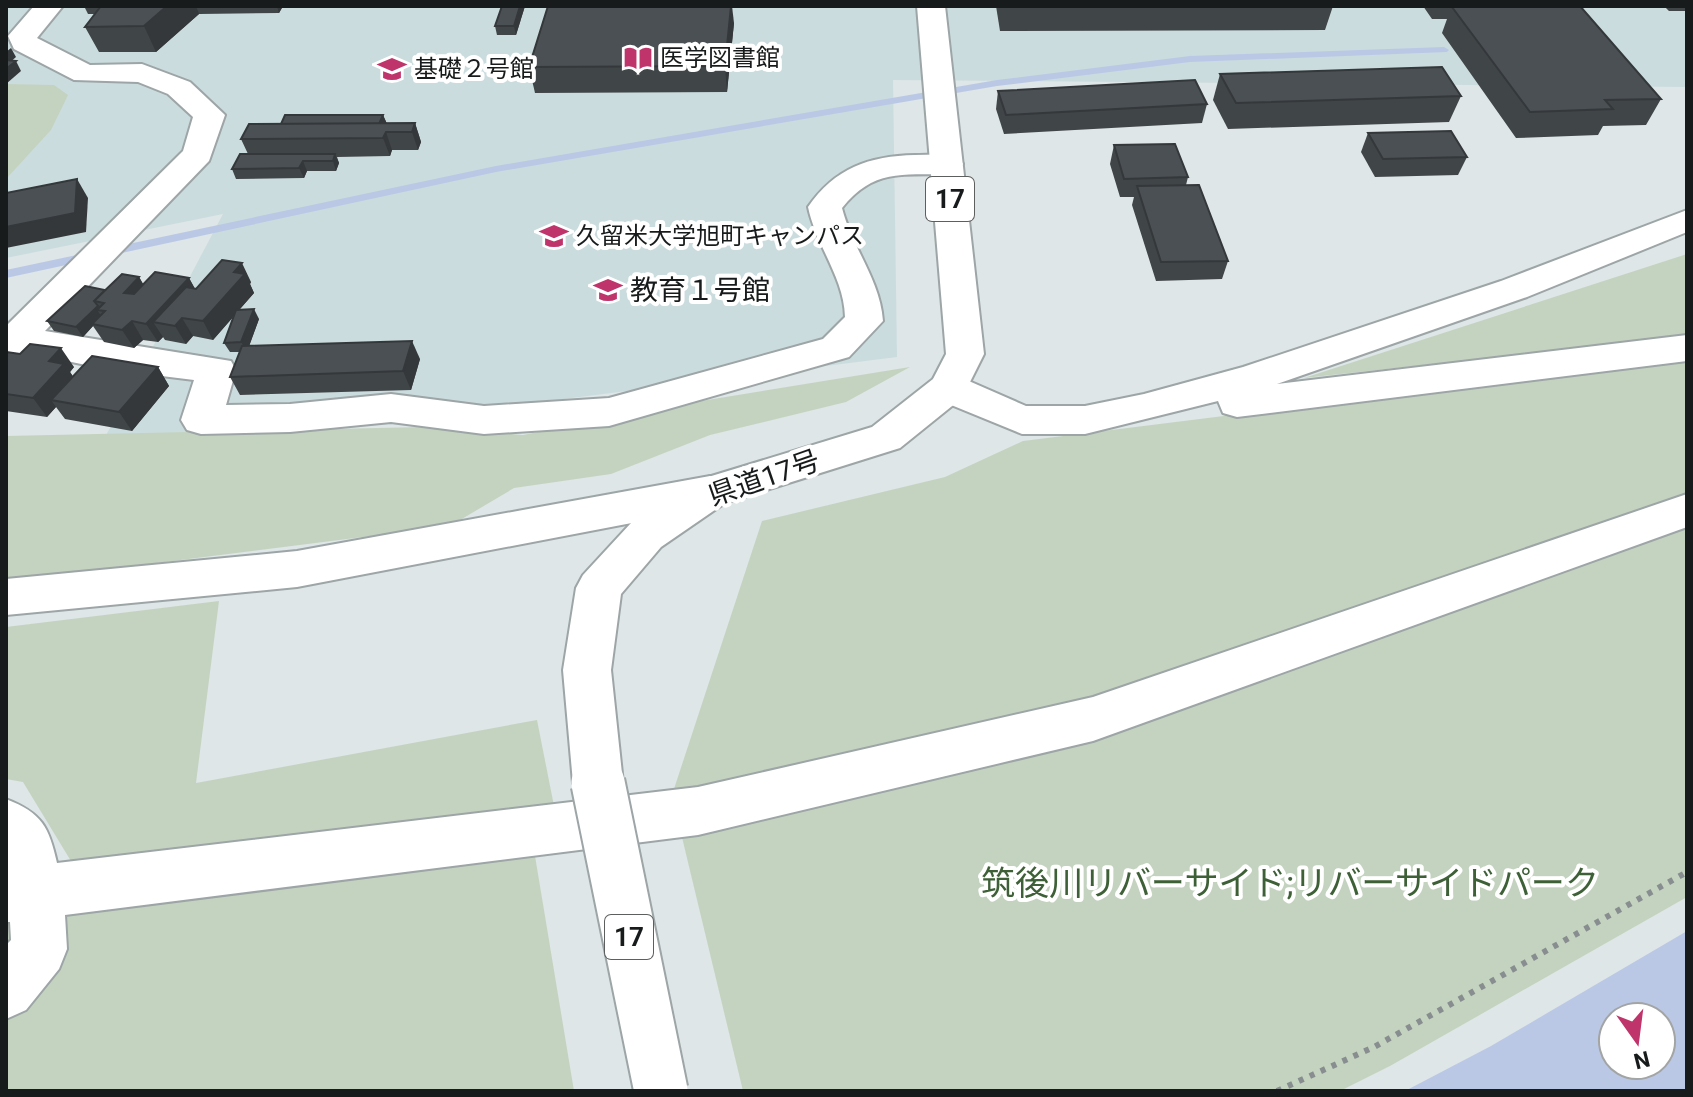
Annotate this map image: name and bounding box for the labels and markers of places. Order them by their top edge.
library icon: 医学図書館 [623,43,653,73]
place label: 医学図書館 [660,44,780,72]
school or university icon: 基礎２号館 [377,54,407,84]
place label: 基礎２号館 [414,55,534,83]
school or university icon: 久留米大学旭町キャンパス [539,221,569,251]
place label: 久留米大学旭町キャンパス [576,222,864,250]
place label: 教育１号館 [630,274,770,307]
school or university icon: 教育１号館 [593,275,623,305]

